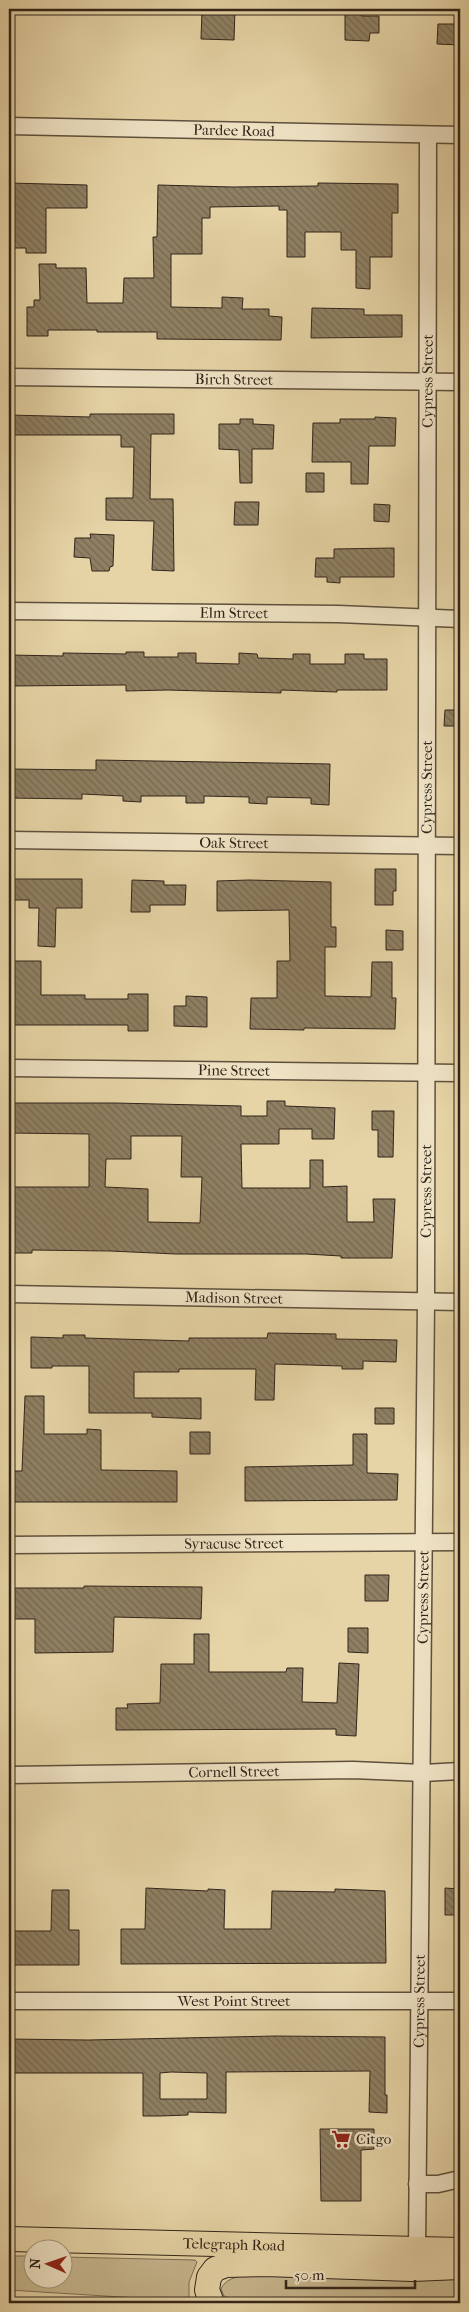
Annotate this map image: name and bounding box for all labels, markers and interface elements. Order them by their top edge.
street label: Pardee Road [193,121,276,140]
street label: Cypress Street [418,333,437,428]
street label: Birch Street [195,370,274,389]
street label: Elm Street [200,604,269,622]
street label: Cypress Street [418,739,436,834]
street label: Oak Street [199,834,269,852]
street label: Pine Street [198,1061,271,1080]
street label: Cypress Street [417,1143,435,1238]
street label: Madison Street [185,1288,284,1308]
street label: Syracuse Street [184,1534,285,1553]
street label: Cypress Street [414,1549,433,1644]
street label: Cornell Street [188,1762,280,1781]
street label: Cypress Street [410,1953,429,2048]
street label: West Point Street [177,1992,291,2010]
supermarket icon: Citgo [330,2128,352,2150]
place label: Citgo [356,2130,392,2148]
street label: Telegraph Road [183,2234,286,2255]
north arrow [22,2240,72,2290]
scale bar [286,2257,415,2289]
text: N [27,2258,44,2269]
text: 50 m [294,2266,325,2284]

